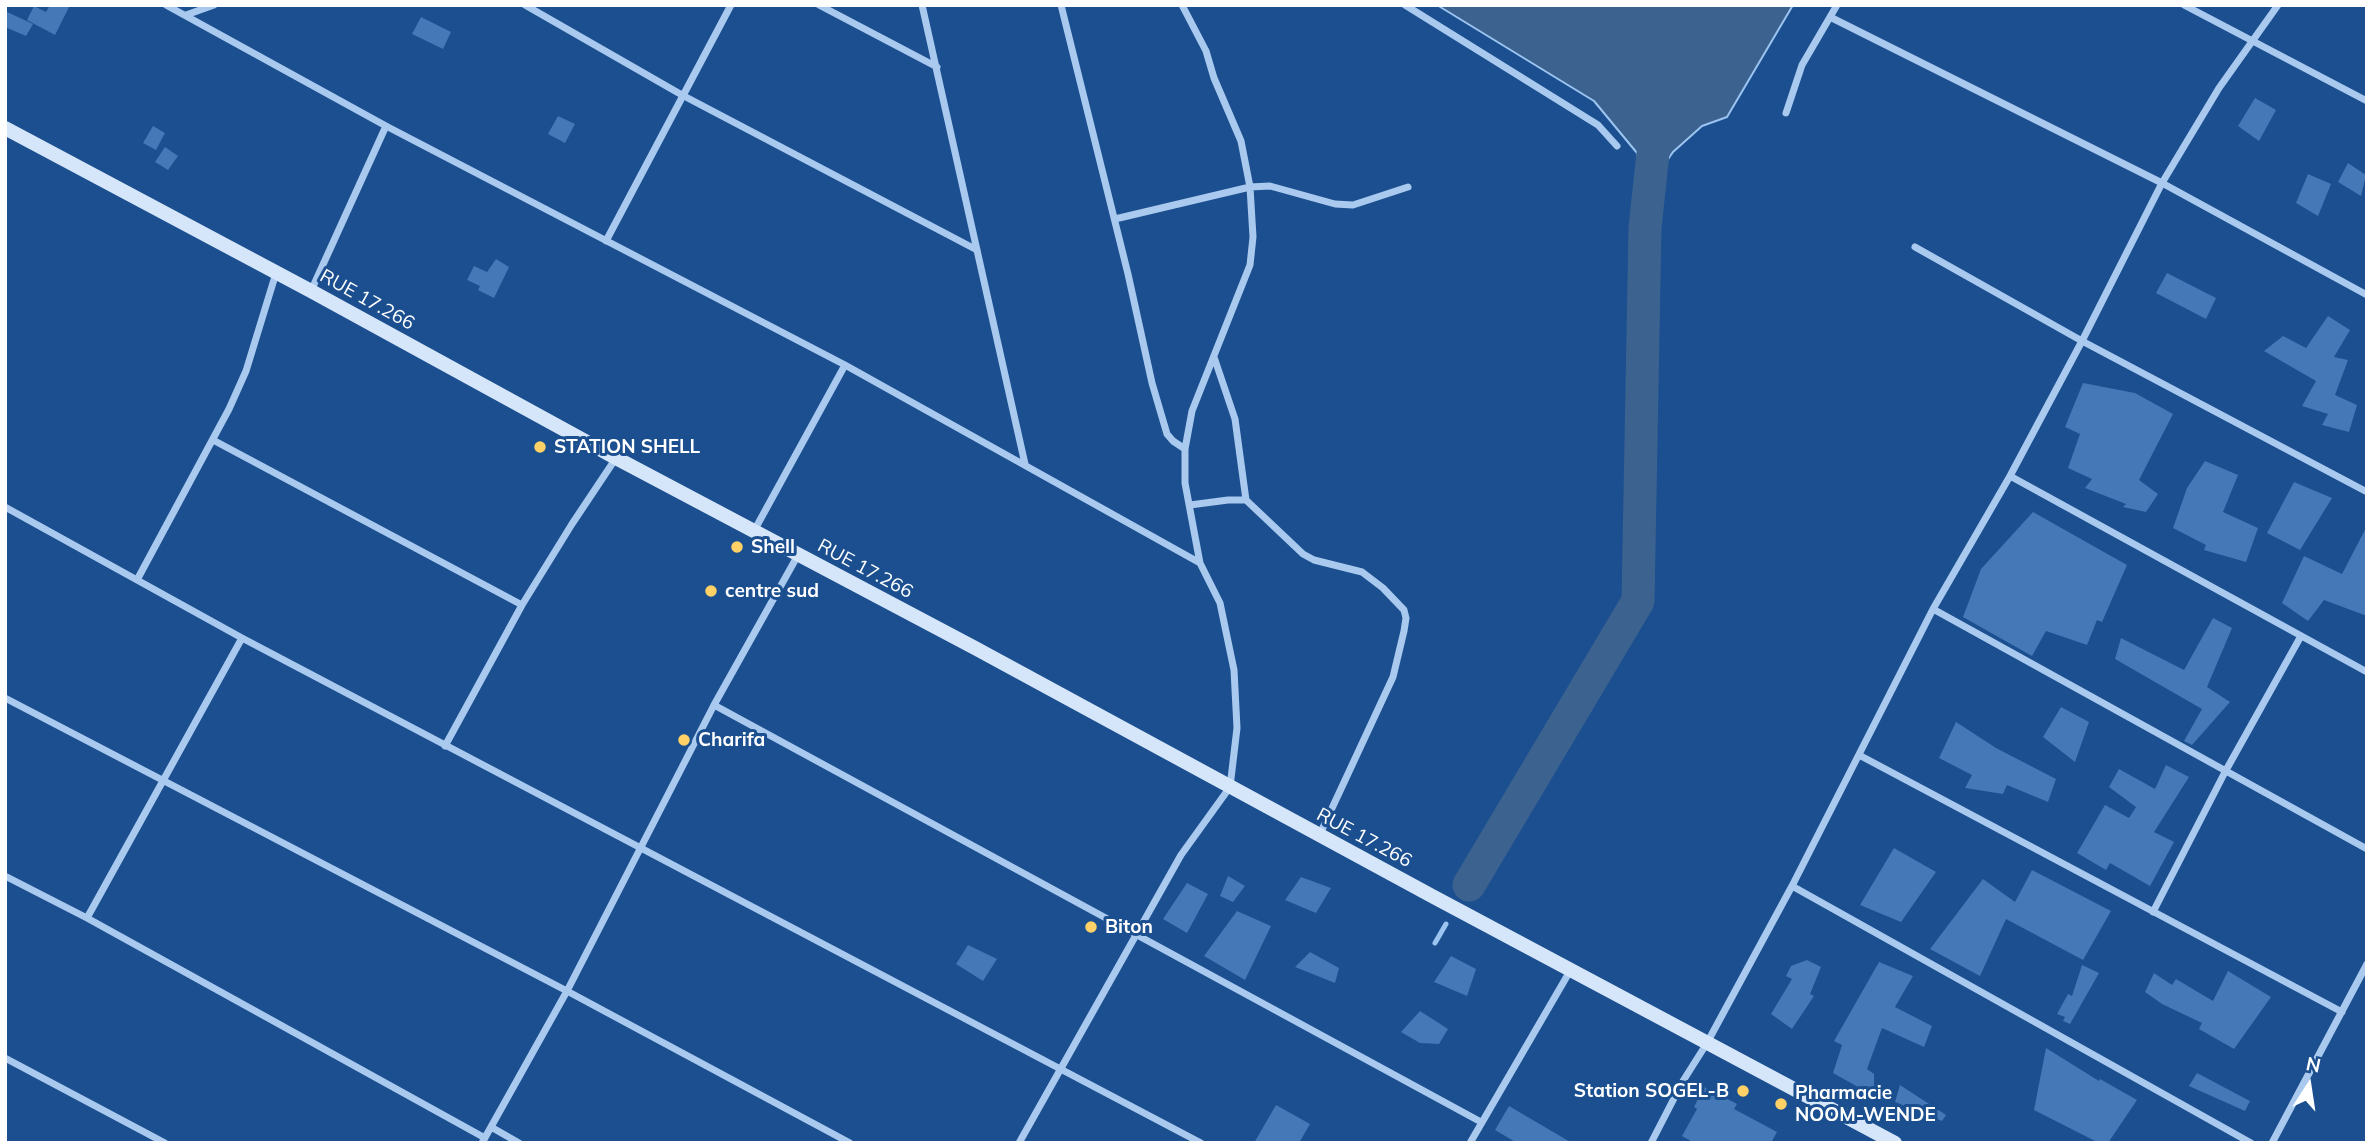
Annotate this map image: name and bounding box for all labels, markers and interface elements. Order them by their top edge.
street label: RUE 17.266 [316,265,418,335]
place label: STATION SHELL [554,436,700,458]
marker: STATION SHELL [532,439,548,455]
street label: RUE 17.266 [814,534,916,604]
place label: Shell [751,536,795,558]
marker: Shell [729,539,745,555]
place label: centre sud [725,580,819,602]
marker: centre sud [703,583,719,599]
place label: Charifa [698,729,765,751]
marker: Charifa [676,732,692,748]
street label: RUE 17.266 [1313,803,1415,873]
place label: Biton [1105,916,1153,938]
marker: Biton [1083,919,1099,935]
north arrow [2274,1050,2344,1120]
text: N [2304,1051,2323,1078]
place label: Station SOGEL-B [1574,1080,1729,1102]
place label: Pharmacie NOOM-WENDE [1795,1082,1936,1126]
marker: Station SOGEL-B [1735,1083,1751,1099]
marker: Pharmacie NOOM-WENDE [1773,1096,1789,1112]

